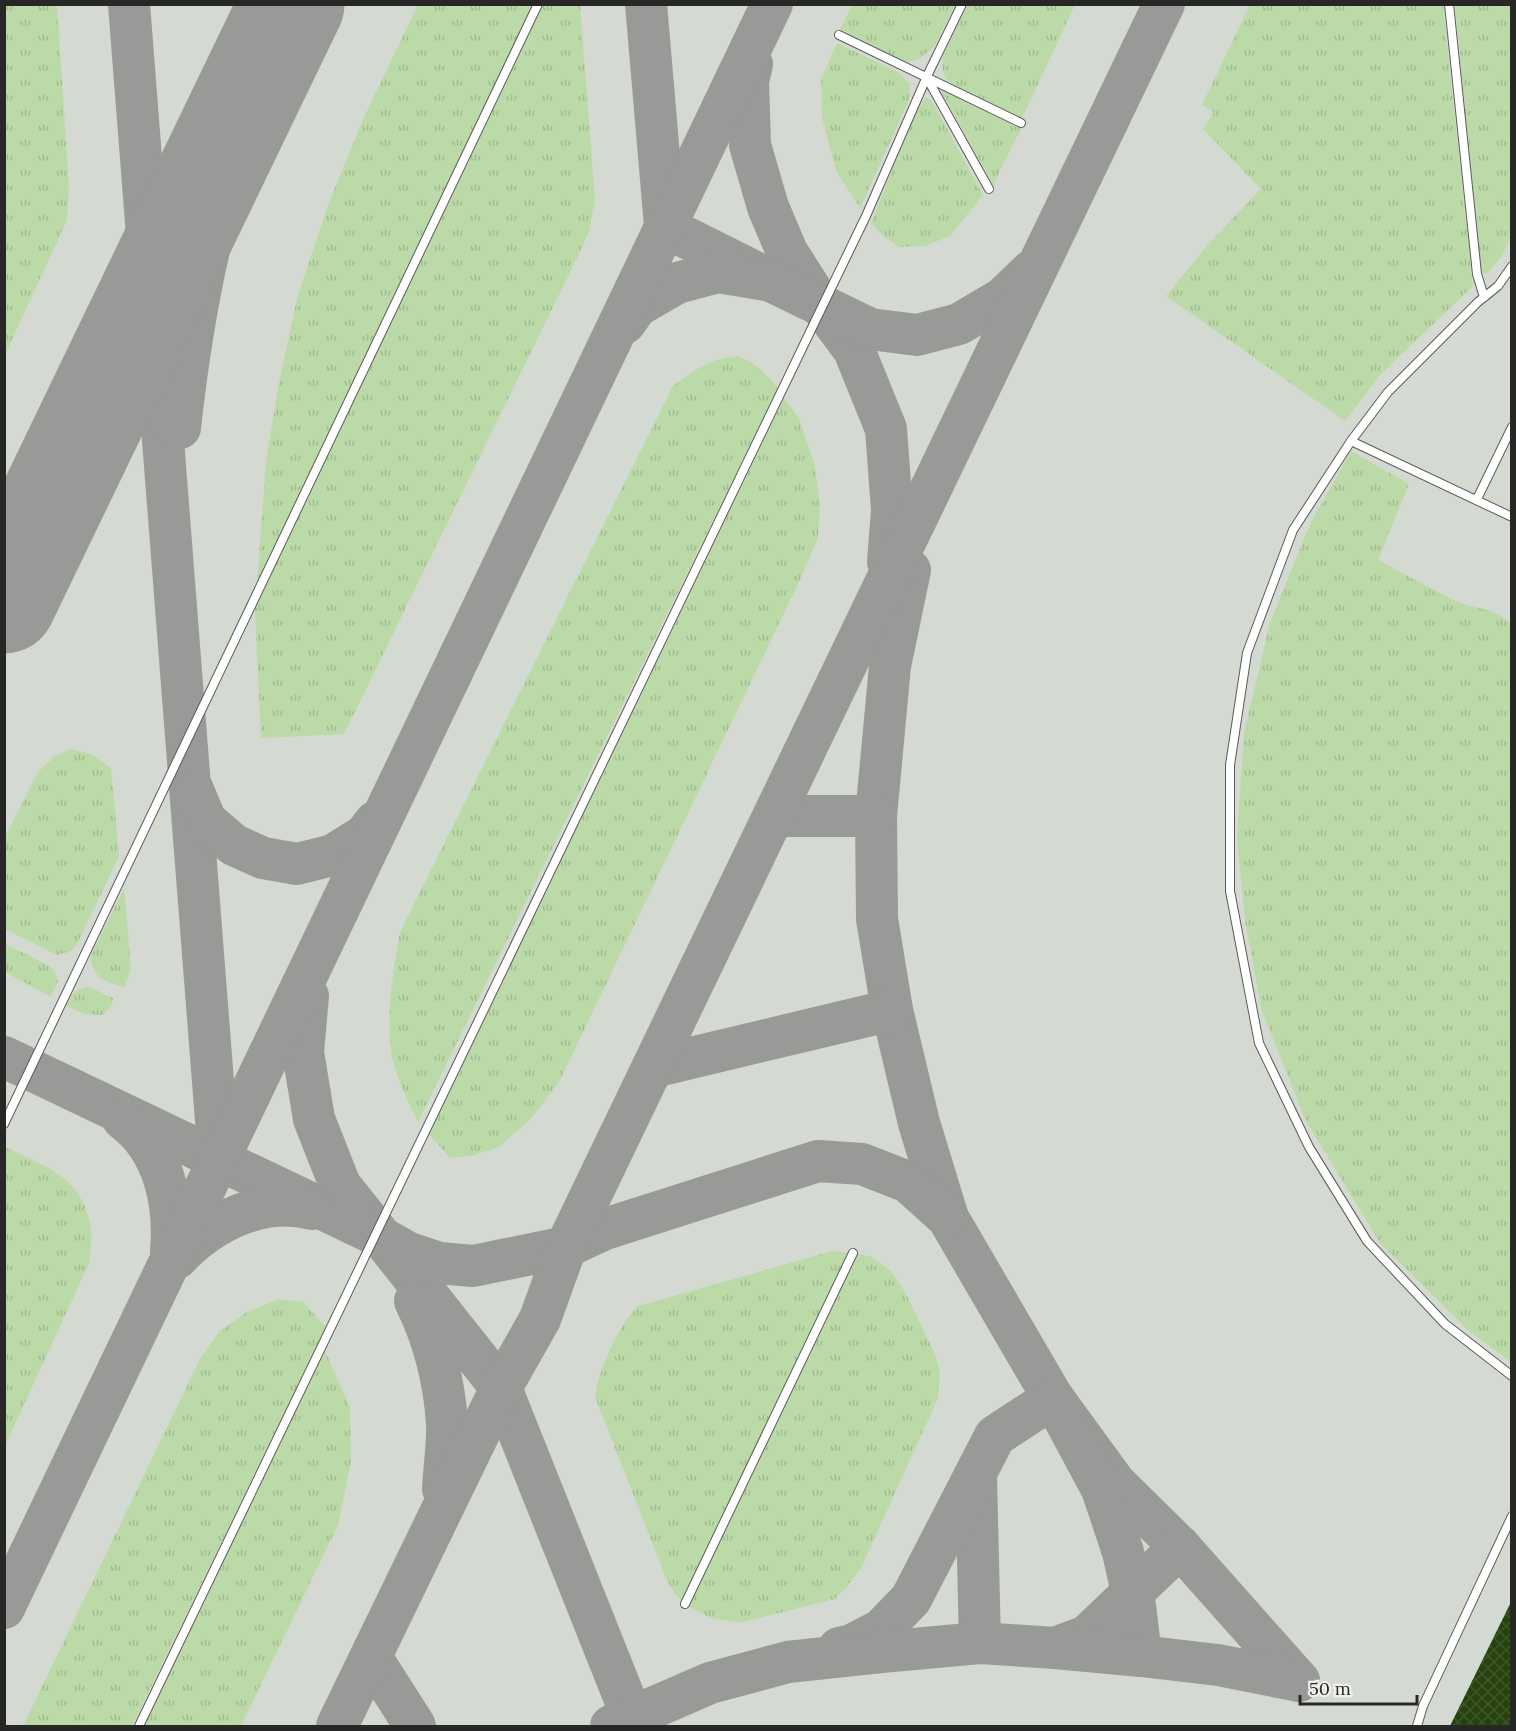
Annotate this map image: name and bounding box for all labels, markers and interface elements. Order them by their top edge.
scale bar [1300,1668,1417,1706]
text: 50 m [1309,1677,1351,1700]

